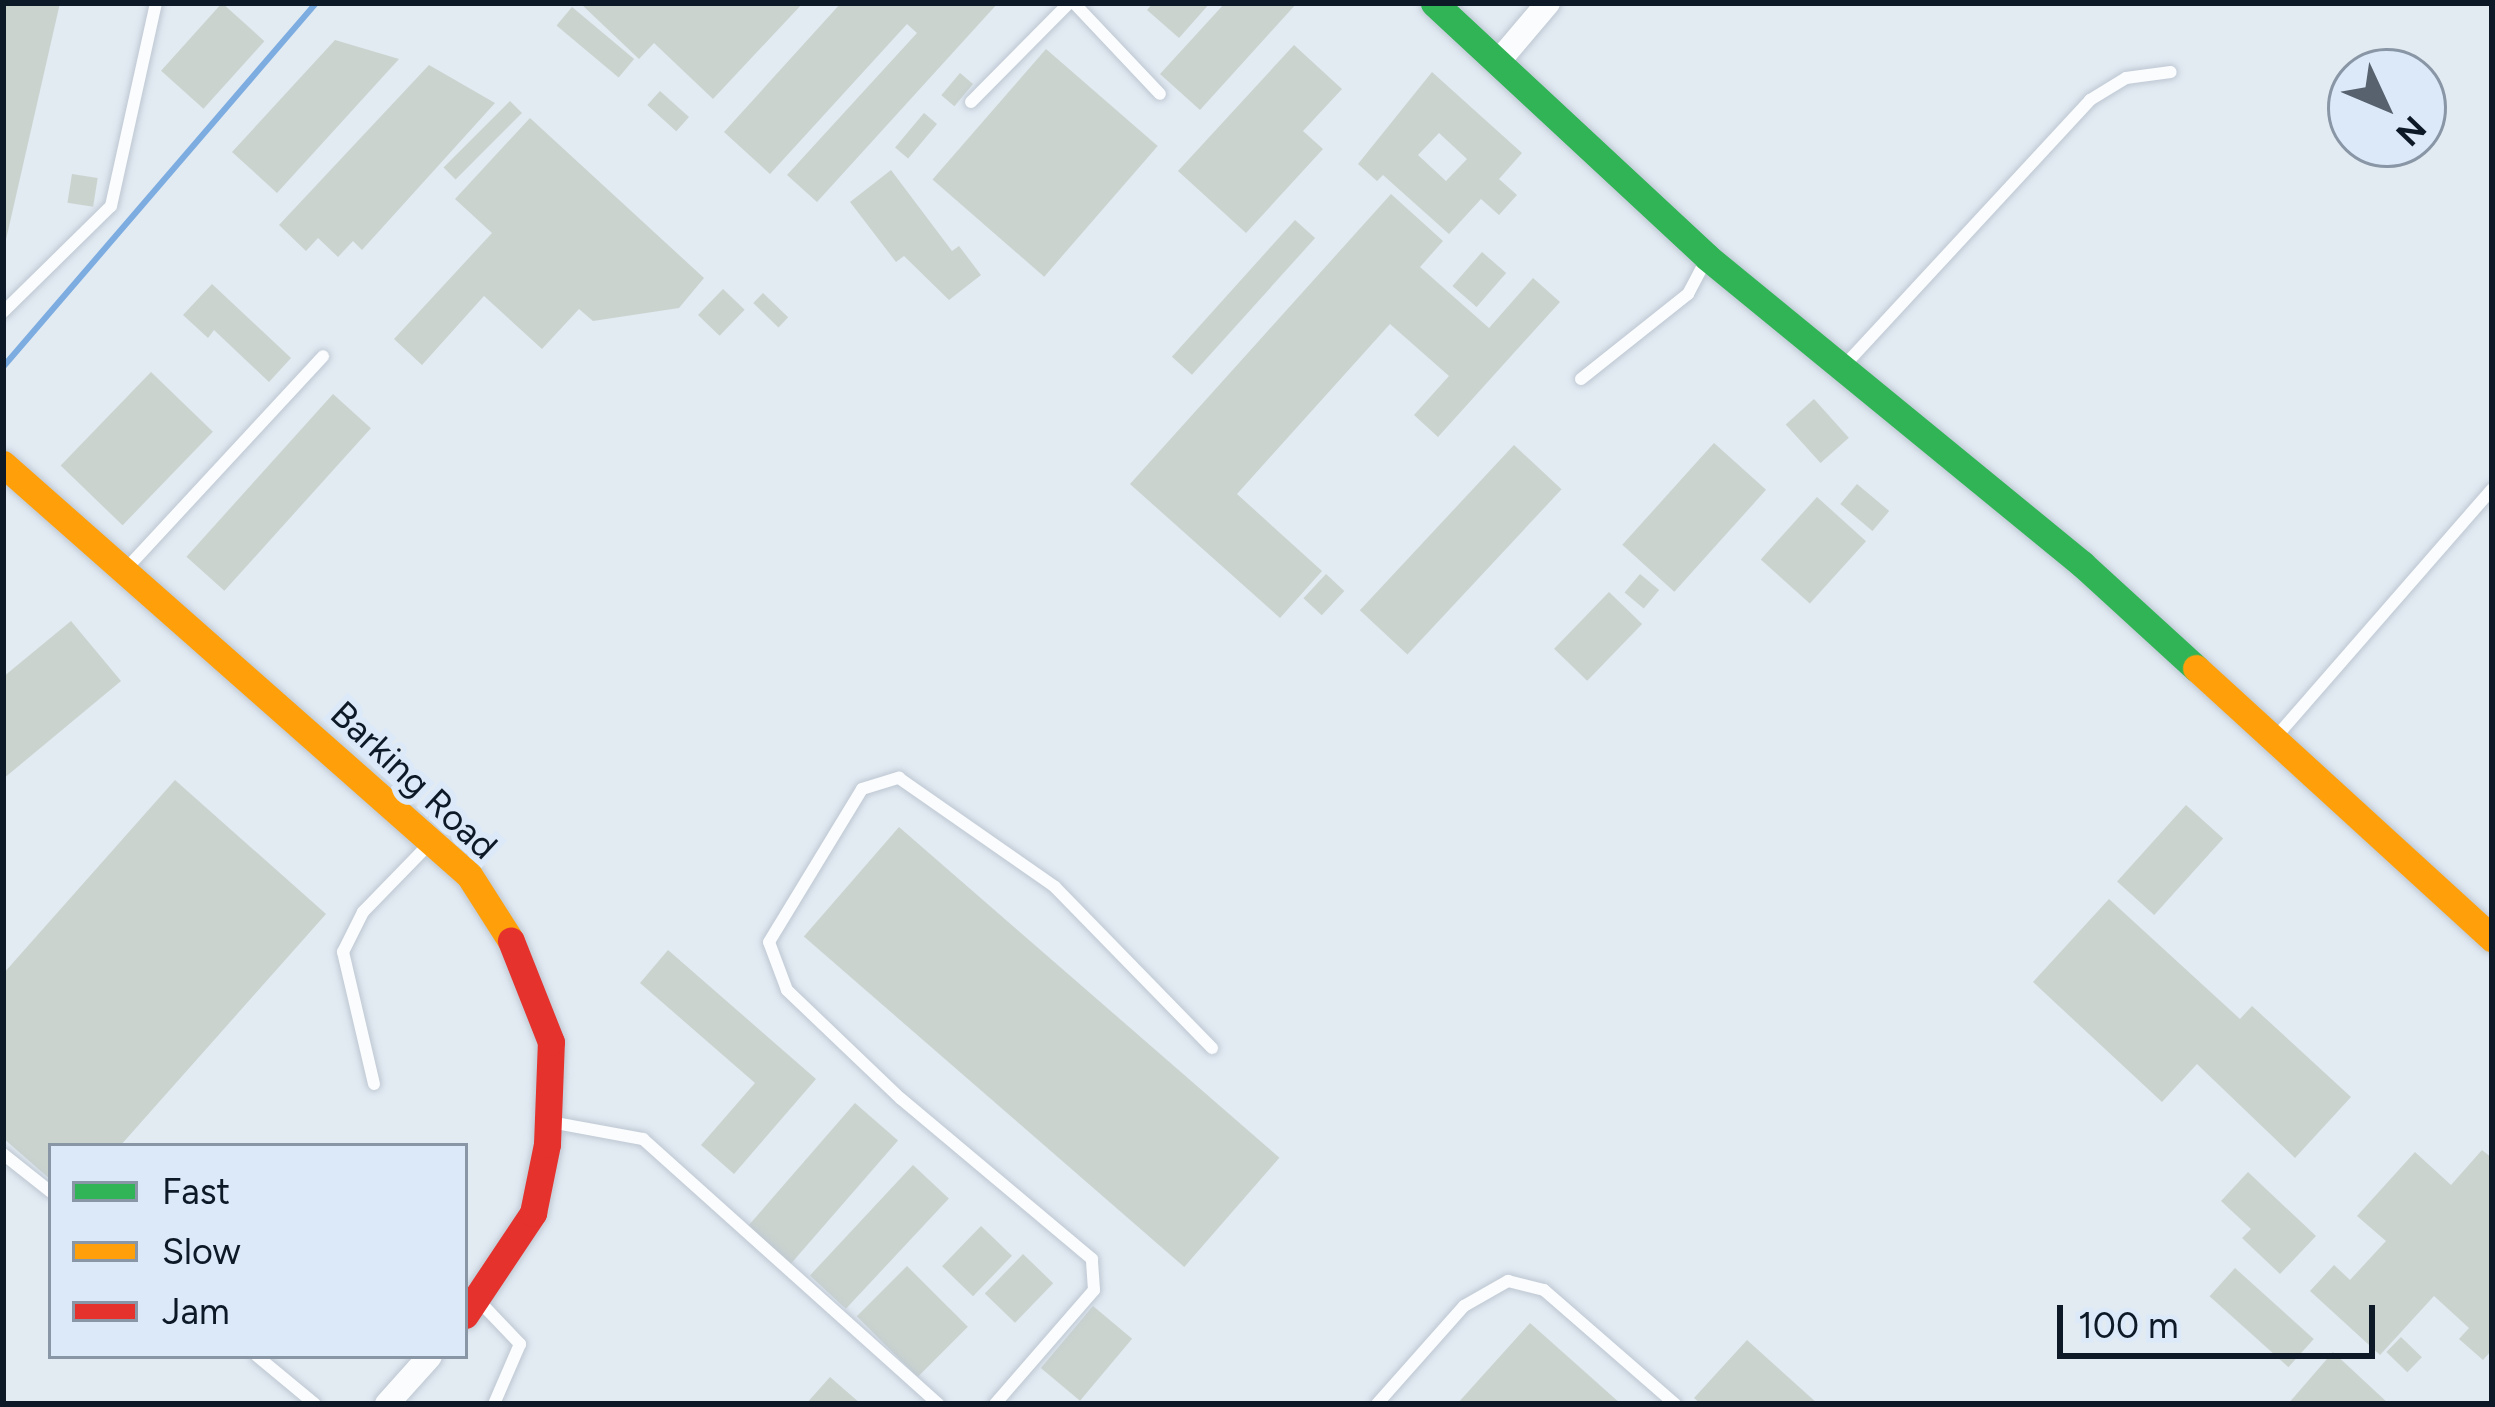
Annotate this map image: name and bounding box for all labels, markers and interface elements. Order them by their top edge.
north arrow [2327,48,2447,168]
text: N [2388,109,2434,154]
street label: Barking Road [322,692,506,868]
legend [48,1143,468,1359]
text: Fast [162,1170,230,1213]
text: Slow [162,1230,241,1273]
scale bar [2063,1281,2381,1355]
text: Jam [162,1290,230,1333]
text: 100 m [2078,1304,2179,1347]

